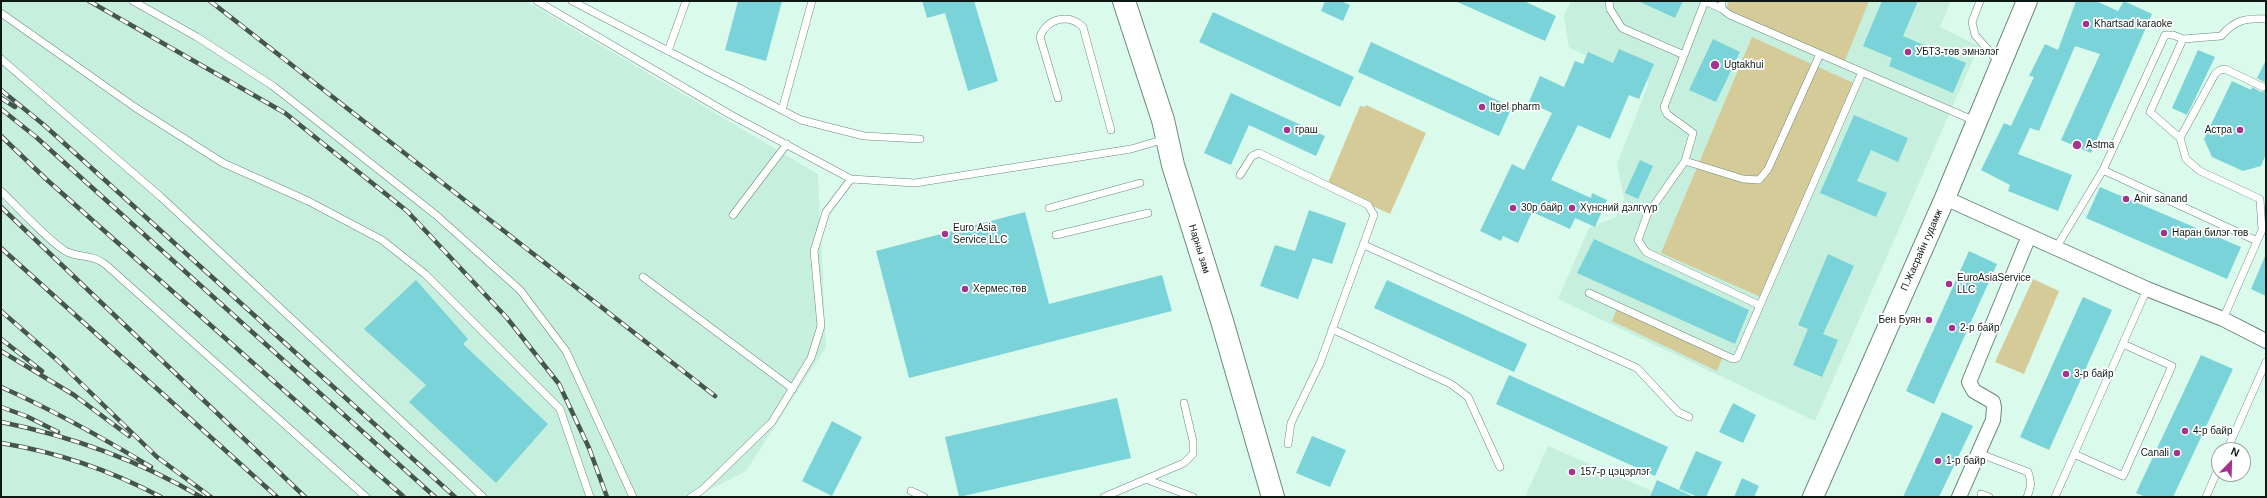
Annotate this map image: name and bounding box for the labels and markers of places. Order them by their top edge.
place label: Khartsad karaoke [2094,18,2172,30]
marker: Khartsad karaoke [2081,19,2091,29]
place label: УБТЗ-төв эмнэлэг [1916,46,1999,58]
marker: УБТЗ-төв эмнэлэг [1903,47,1913,57]
marker: Ugtakhui [1709,59,1721,71]
place label: Ugtakhui [1724,59,1763,71]
place label: Itgel pharm [1490,101,1540,113]
marker: Itgel pharm [1477,102,1487,112]
place label: граш [1295,124,1318,136]
place label: Астра [2205,124,2232,136]
marker: граш [1282,125,1292,135]
marker: Астра [2235,125,2245,135]
marker: Astma [2071,139,2083,151]
place label: Astma [2086,139,2114,151]
place label: Anir sanand [2134,193,2187,205]
marker: Anir sanand [2121,194,2131,204]
place label: 30р байр [1521,202,1563,214]
place label: Хүнсний дэлгүүр [1580,202,1658,214]
marker: 30р байр [1508,203,1518,213]
marker: Хүнсний дэлгүүр [1567,203,1577,213]
place label: Euro Asia Service LLC [953,222,1007,246]
place label: Наран билэг төв [2172,227,2248,239]
marker: Наран билэг төв [2159,228,2169,238]
marker: Euro Asia Service LLC [940,229,950,239]
place label: EuroAsiaService LLC [1957,272,2031,296]
marker: EuroAsiaService LLC [1944,279,1954,289]
place label: Хермес төв [973,283,1026,295]
marker: Хермес төв [960,284,970,294]
place label: Бен Буян [1878,314,1921,326]
marker: Бен Буян [1924,315,1934,325]
place label: 2-р байр [1960,322,1999,334]
marker: 2-р байр [1947,323,1957,333]
place label: 3-р байр [2074,368,2113,380]
marker: 3-р байр [2061,369,2071,379]
place label: 4-р байр [2193,425,2232,437]
marker: 4-р байр [2180,426,2190,436]
place label: Canali [2141,447,2169,459]
marker: Canali [2172,448,2182,458]
place label: 1-р байр [1946,455,1985,467]
marker: 1-р байр [1933,456,1943,466]
place label: 157-р цэцэрлэг [1580,466,1650,478]
marker: 157-р цэцэрлэг [1567,467,1577,477]

